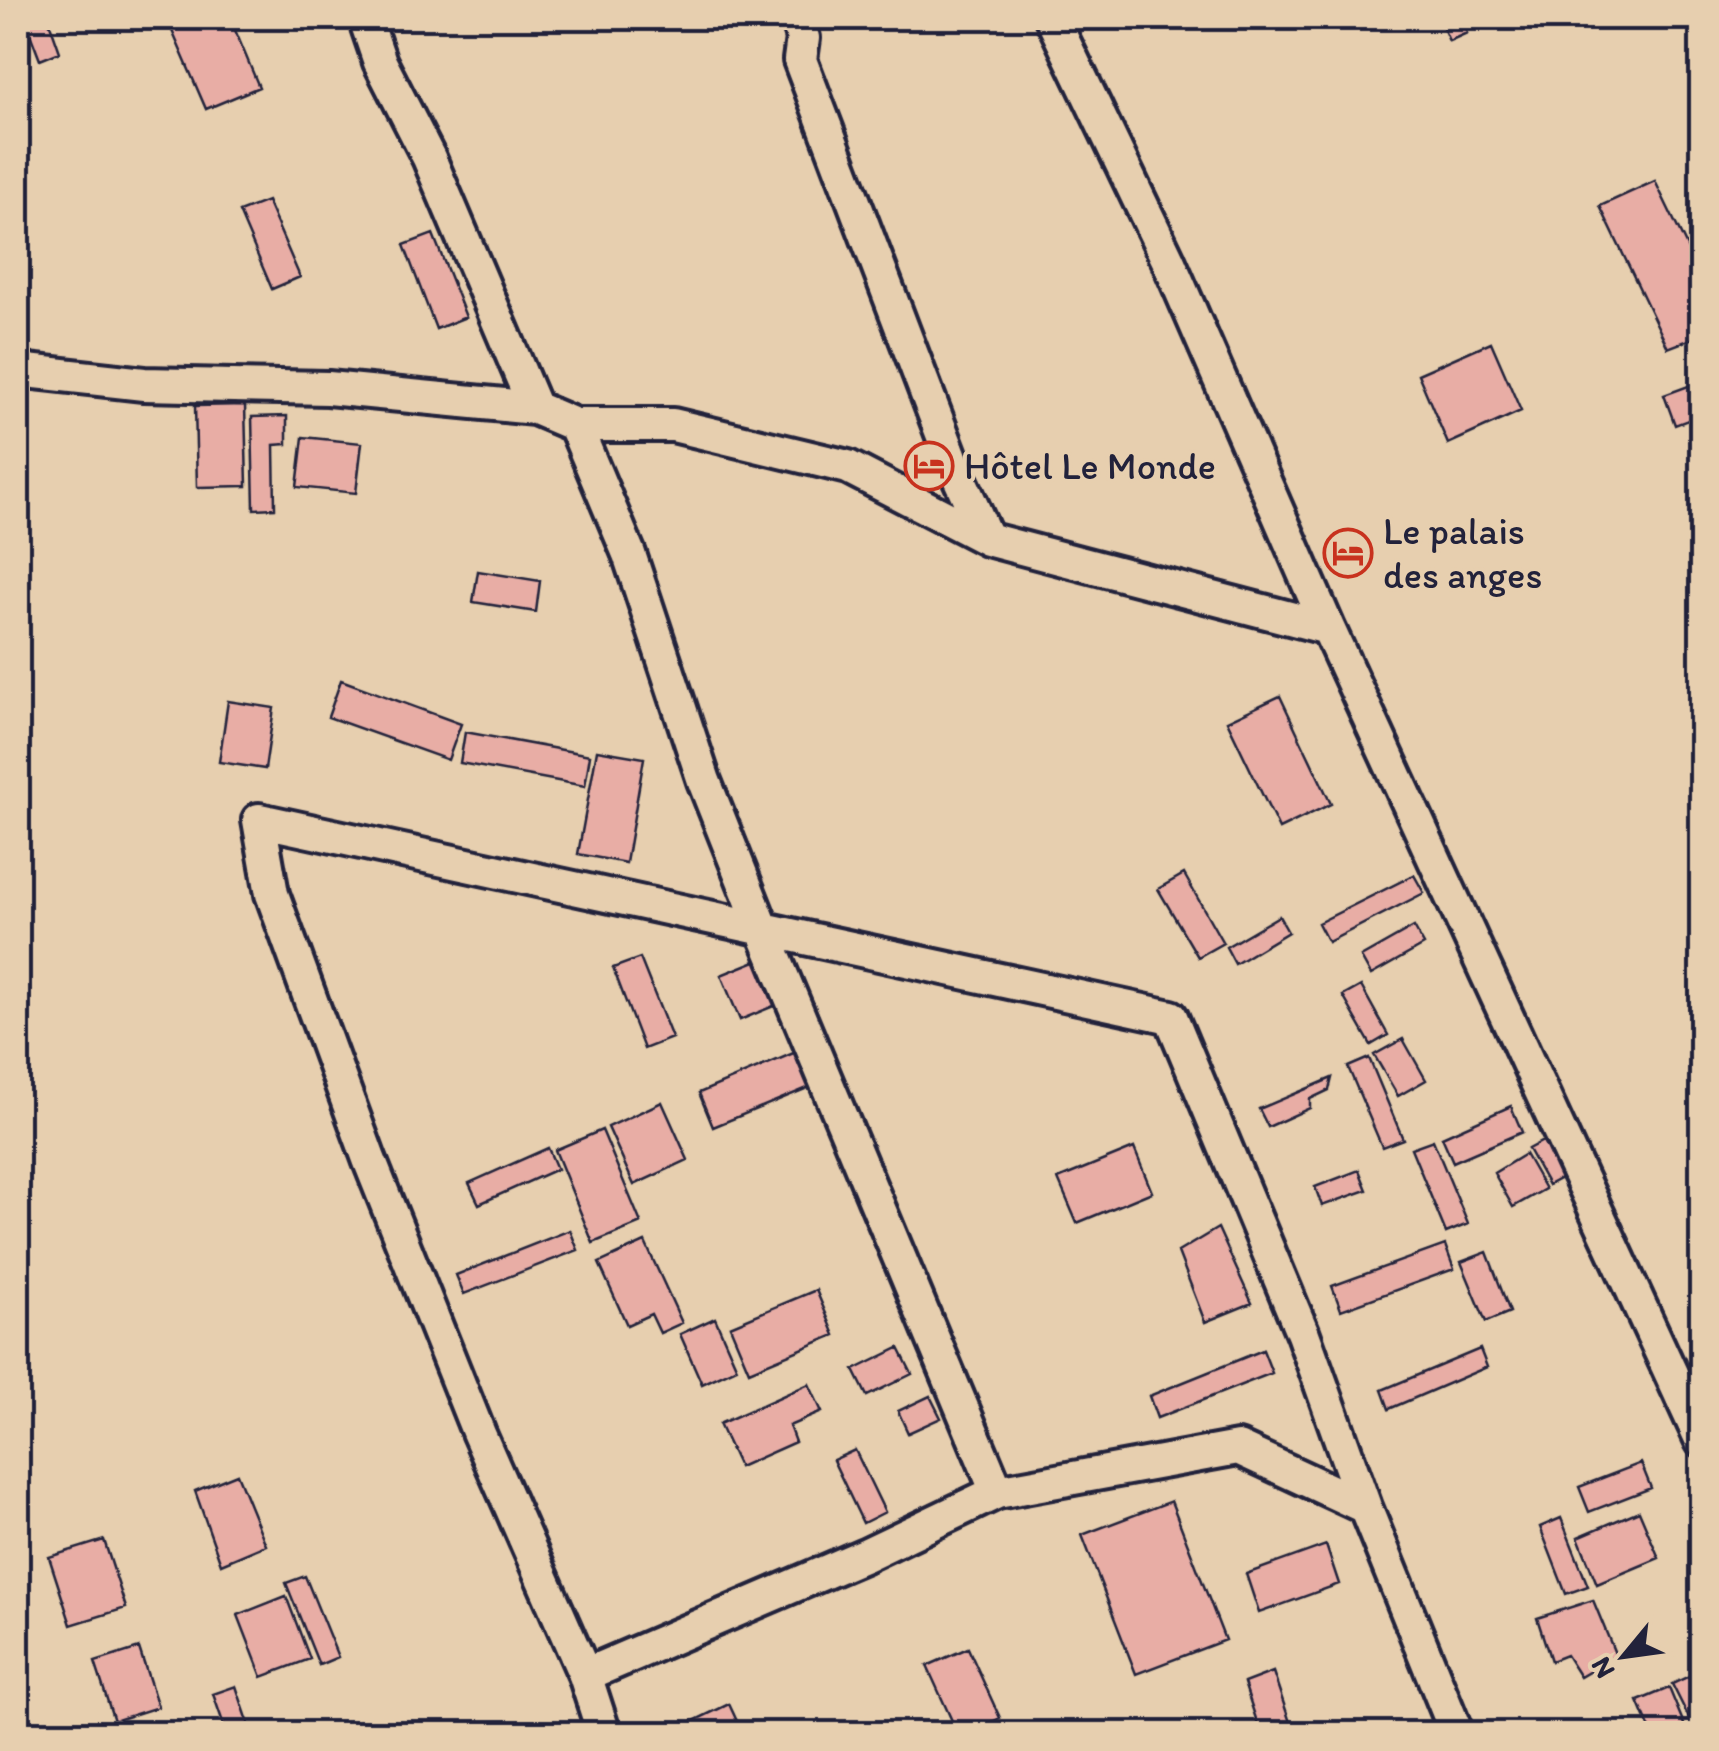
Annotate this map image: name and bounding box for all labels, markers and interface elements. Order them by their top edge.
hotel icon: Hôtel Le Monde [903,440,955,492]
place label: Hôtel Le Monde [964,443,1216,489]
place label: Le palais des anges [1383,508,1542,598]
hotel icon: Le palais des anges [1322,527,1374,579]
north arrow [1574,1606,1674,1706]
text: N [1583,1652,1622,1685]

